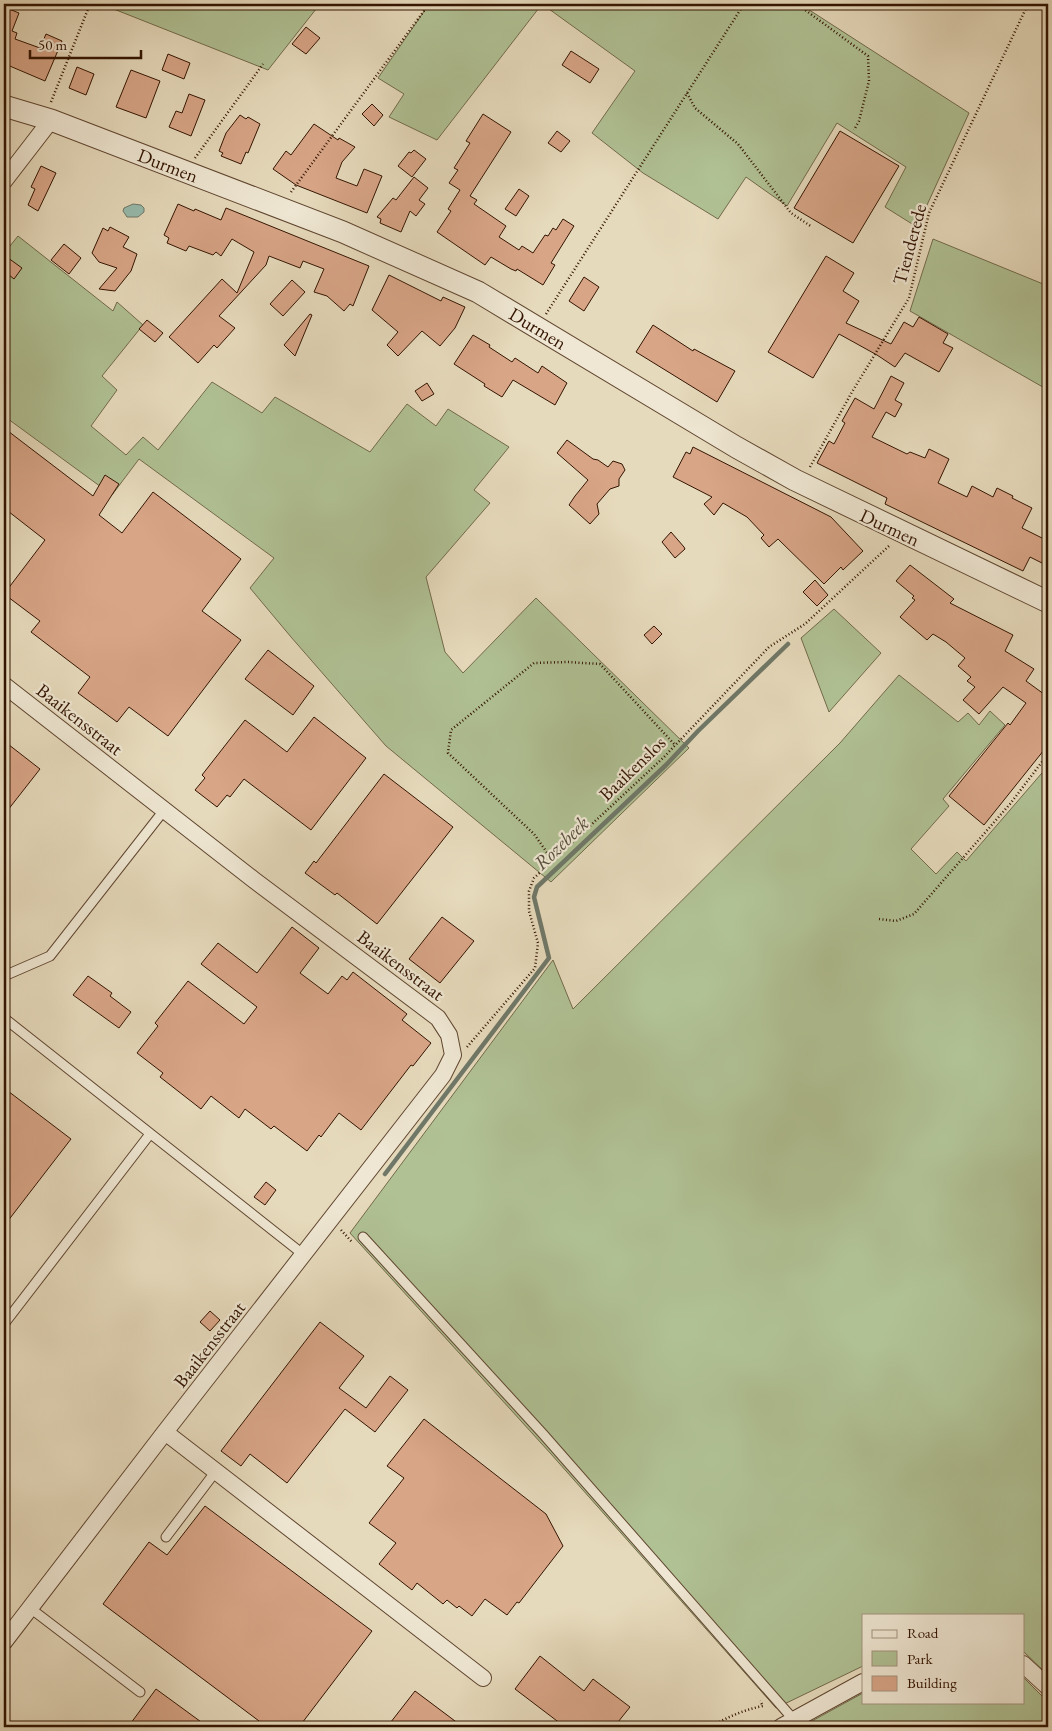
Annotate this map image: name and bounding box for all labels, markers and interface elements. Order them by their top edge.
scale bar [30,28,141,60]
text: 50 m [38,35,67,54]
street label: Durmen [134,143,202,188]
street label: Tienderede [887,201,932,287]
street label: Durmen [504,302,571,355]
street label: Durmen [856,503,924,552]
street label: Baaikensstraat [31,678,128,761]
street label: Baaikenslos [594,730,671,806]
water label: Rozebeek [528,810,594,876]
street label: Baaikensstraat [352,924,449,1006]
street label: Baaikensstraat [168,1296,251,1393]
legend [862,1614,1024,1704]
text: Road [907,1623,939,1642]
text: Park [907,1649,934,1668]
text: Building [907,1673,957,1692]

